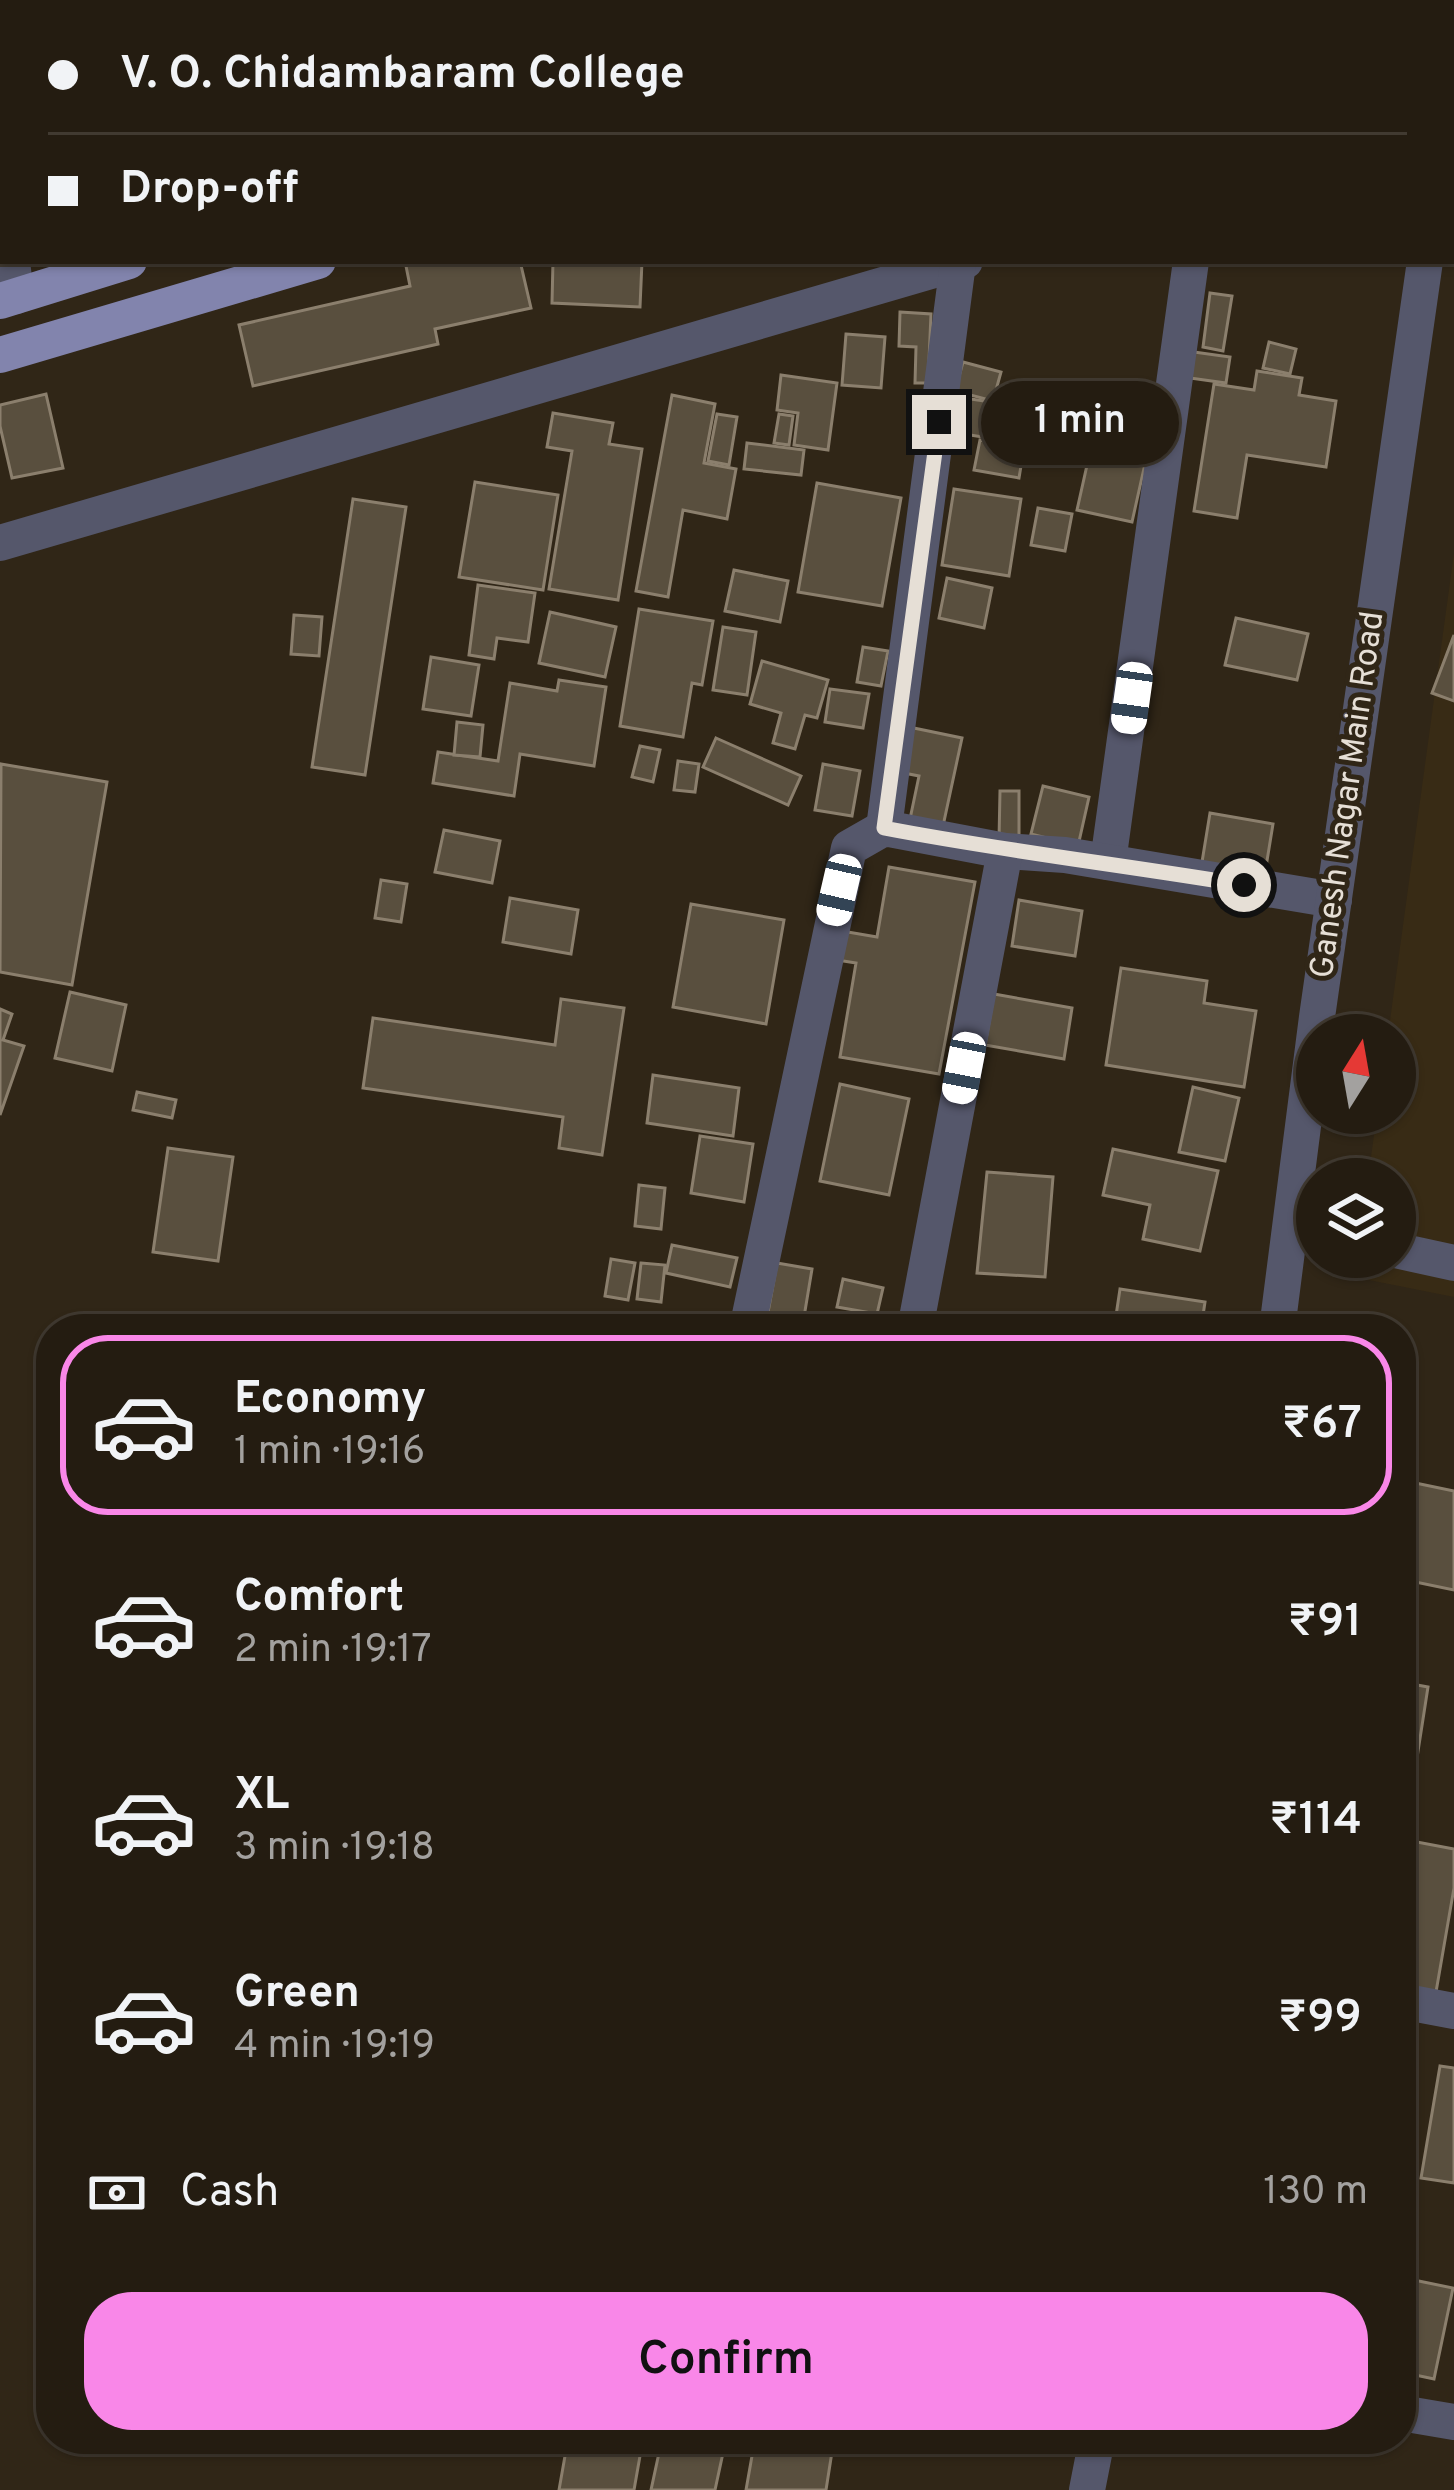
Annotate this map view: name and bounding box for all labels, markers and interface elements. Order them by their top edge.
text: V. O. Chidambaram College [120,47,685,104]
text: Drop-off [120,162,299,219]
callout: 1 min [981,380,1179,464]
route end [912,395,966,449]
text: 1 min [1034,398,1126,447]
street label: Ganesh Nagar Main Road [1302,609,1396,981]
car [1109,660,1155,736]
car [813,851,865,929]
route start [1217,858,1271,912]
north arrow [1296,1014,1416,1134]
map controls [1296,1014,1416,1278]
car [939,1029,989,1107]
button: layers [1296,1158,1416,1278]
icon: car [90,1371,198,1479]
text: Economy [234,1372,426,1429]
text: ₹67 [1282,1397,1362,1454]
text: 1 min · 19:16 [234,1429,425,1478]
icon: car [90,1569,198,1677]
text: Comfort [234,1570,404,1627]
text: ₹91 [1288,1595,1362,1652]
text: 2 min · 19:17 [234,1627,432,1676]
icon: car [90,1767,198,1875]
text: XL [234,1768,289,1825]
text: ₹114 [1269,1793,1362,1850]
text: 3 min · 19:18 [234,1825,435,1874]
icon: car [90,1965,198,2073]
text: Green [234,1966,360,2023]
text: ₹99 [1278,1991,1362,2048]
text: 4 min · 19:19 [234,2023,435,2072]
icon: cash [84,2160,150,2226]
text: Cash [180,2165,279,2222]
text: 130 m [1263,2169,1368,2218]
button: Confirm [84,2292,1368,2430]

